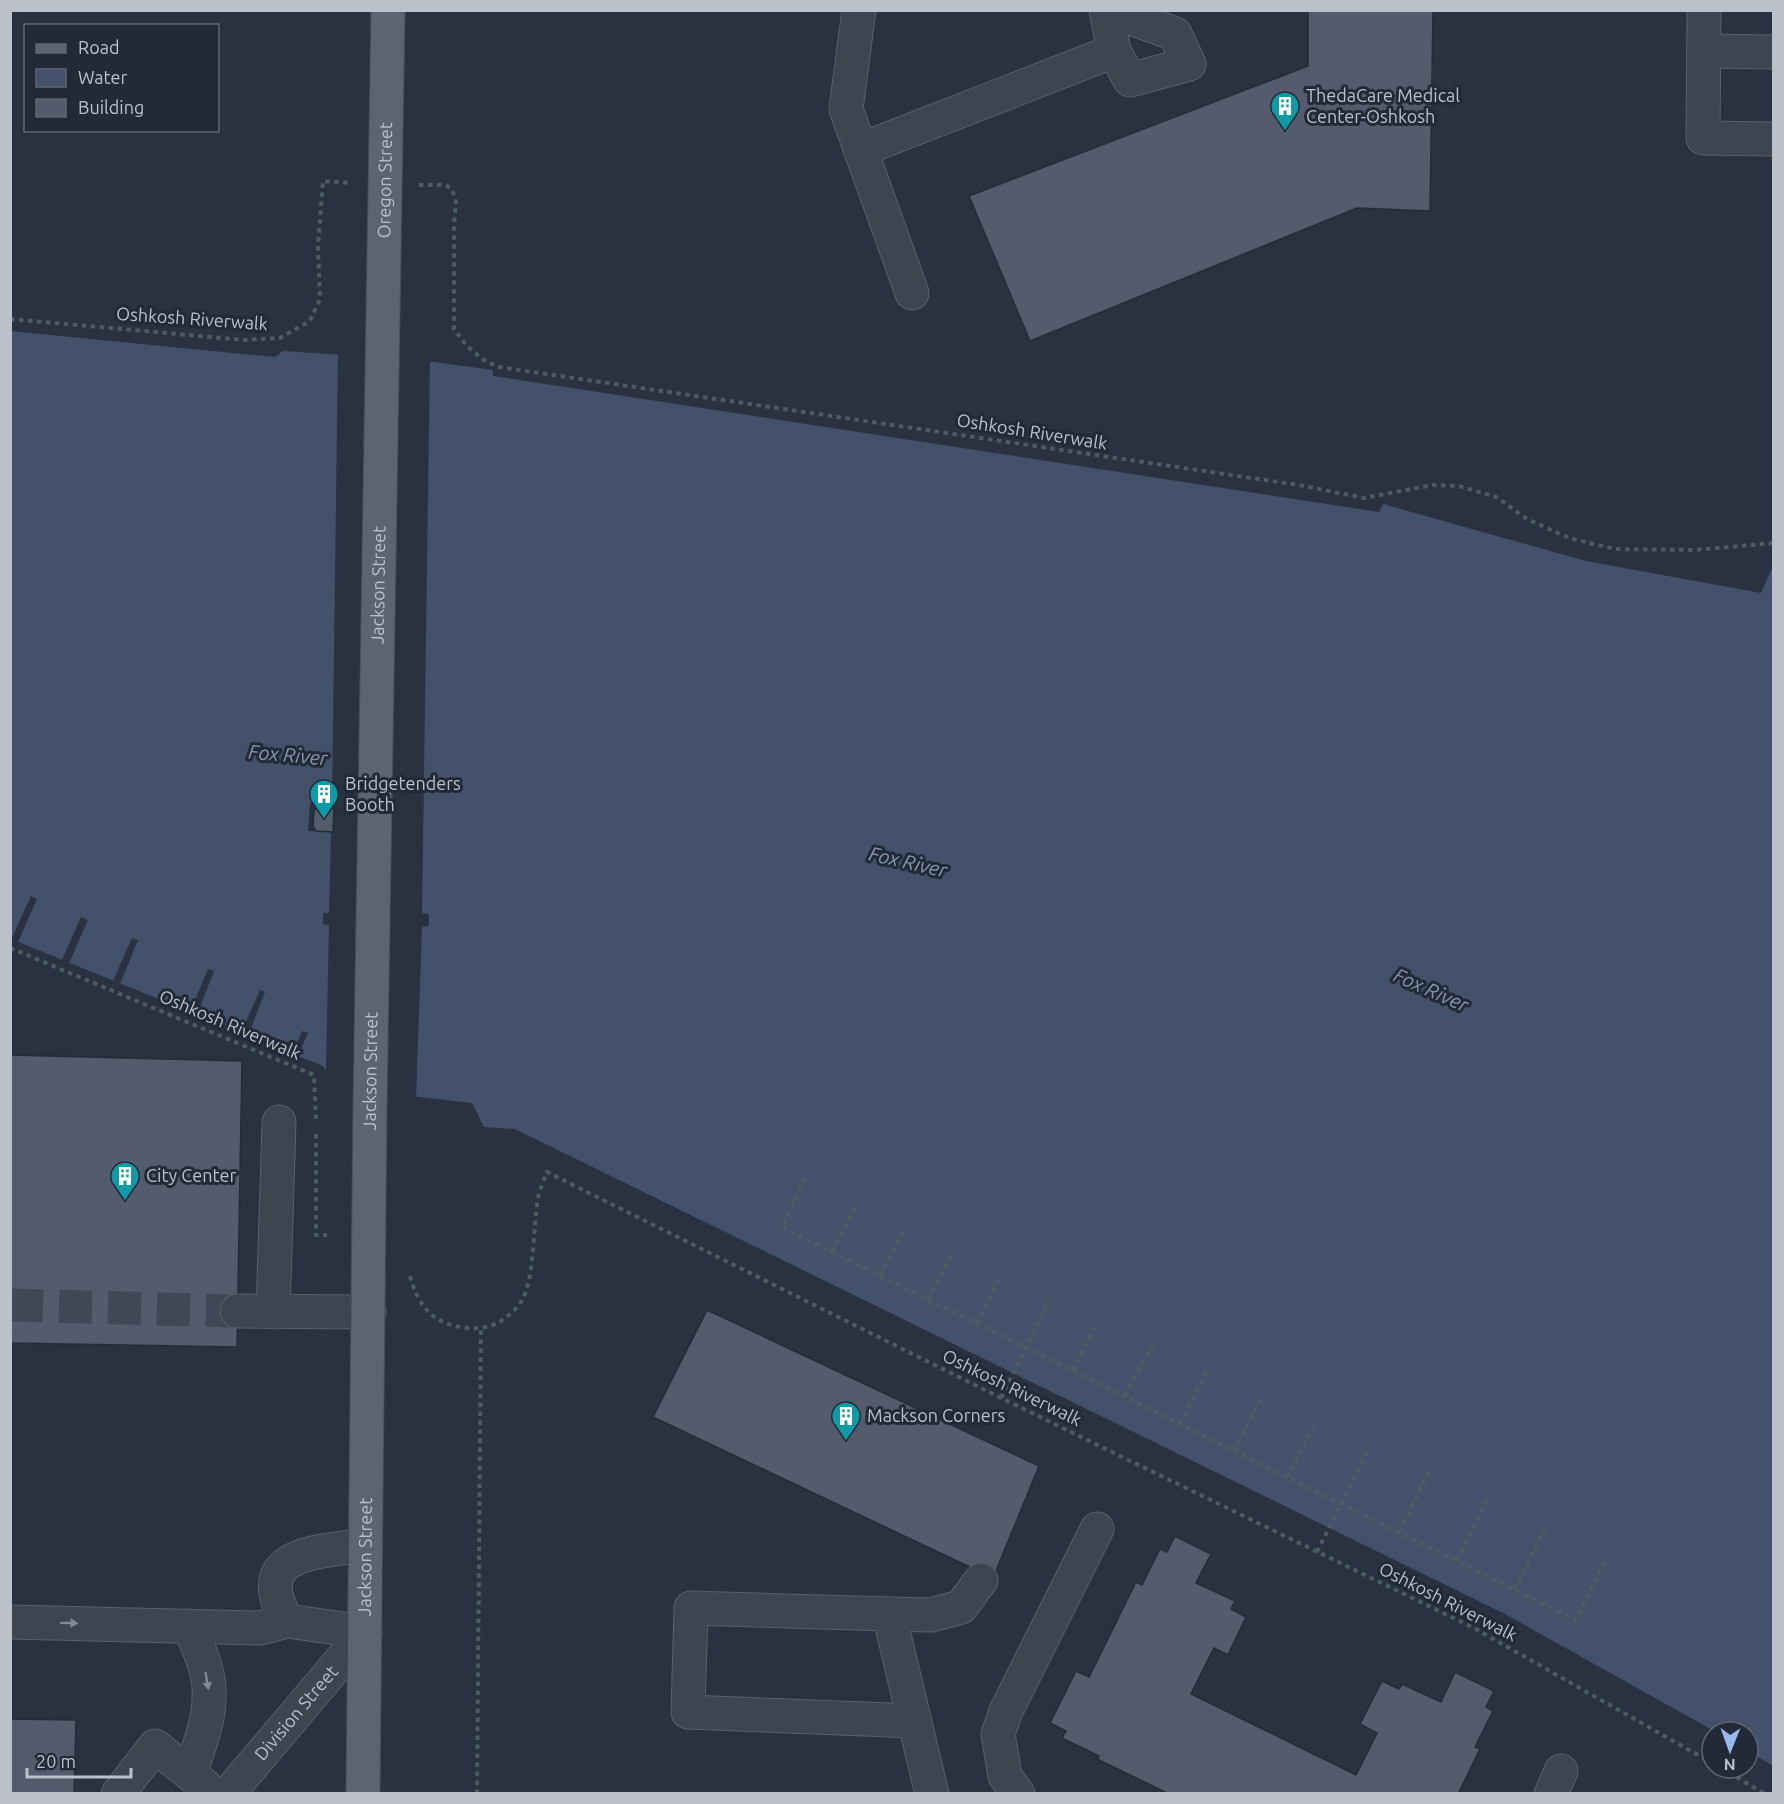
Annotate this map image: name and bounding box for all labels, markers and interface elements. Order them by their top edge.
legend [24,24,219,132]
text: Road [78,37,120,57]
text: Water [78,67,128,87]
place label: ThedaCare Medical Center-Oshkosh [1306,85,1460,126]
building icon: ThedaCare Medical Center-Oshkosh [1269,90,1301,132]
text: Building [78,97,144,117]
street label: Oregon Street [373,122,395,238]
street label: Oshkosh Riverwalk [116,303,269,333]
street label: Oshkosh Riverwalk [956,409,1109,453]
street label: Jackson Street [367,526,389,645]
water label: Fox River [247,740,330,770]
place label: Bridgetenders Booth [345,773,461,814]
building icon: Bridgetenders Booth [308,778,340,820]
water label: Fox River [867,841,951,882]
water label: Fox River [1390,963,1473,1017]
street label: Oshkosh Riverwalk [157,985,304,1063]
street label: Jackson Street [359,1012,381,1130]
building icon: City Center [109,1160,141,1202]
place label: City Center [146,1165,237,1185]
street label: Oshkosh Riverwalk [940,1345,1085,1429]
building icon: Mackson Corners [830,1400,862,1442]
place label: Mackson Corners [867,1405,1005,1425]
street label: Jackson Street [354,1498,375,1616]
street label: Oshkosh Riverwalk [1376,1558,1521,1645]
one-way arrow [59,1618,78,1628]
street label: Division Street [250,1661,341,1764]
one-way arrow [203,1672,212,1691]
north arrow [1700,1720,1760,1780]
scale bar [27,1741,130,1779]
text: 20 m [36,1751,76,1771]
text: N [1724,1756,1736,1774]

